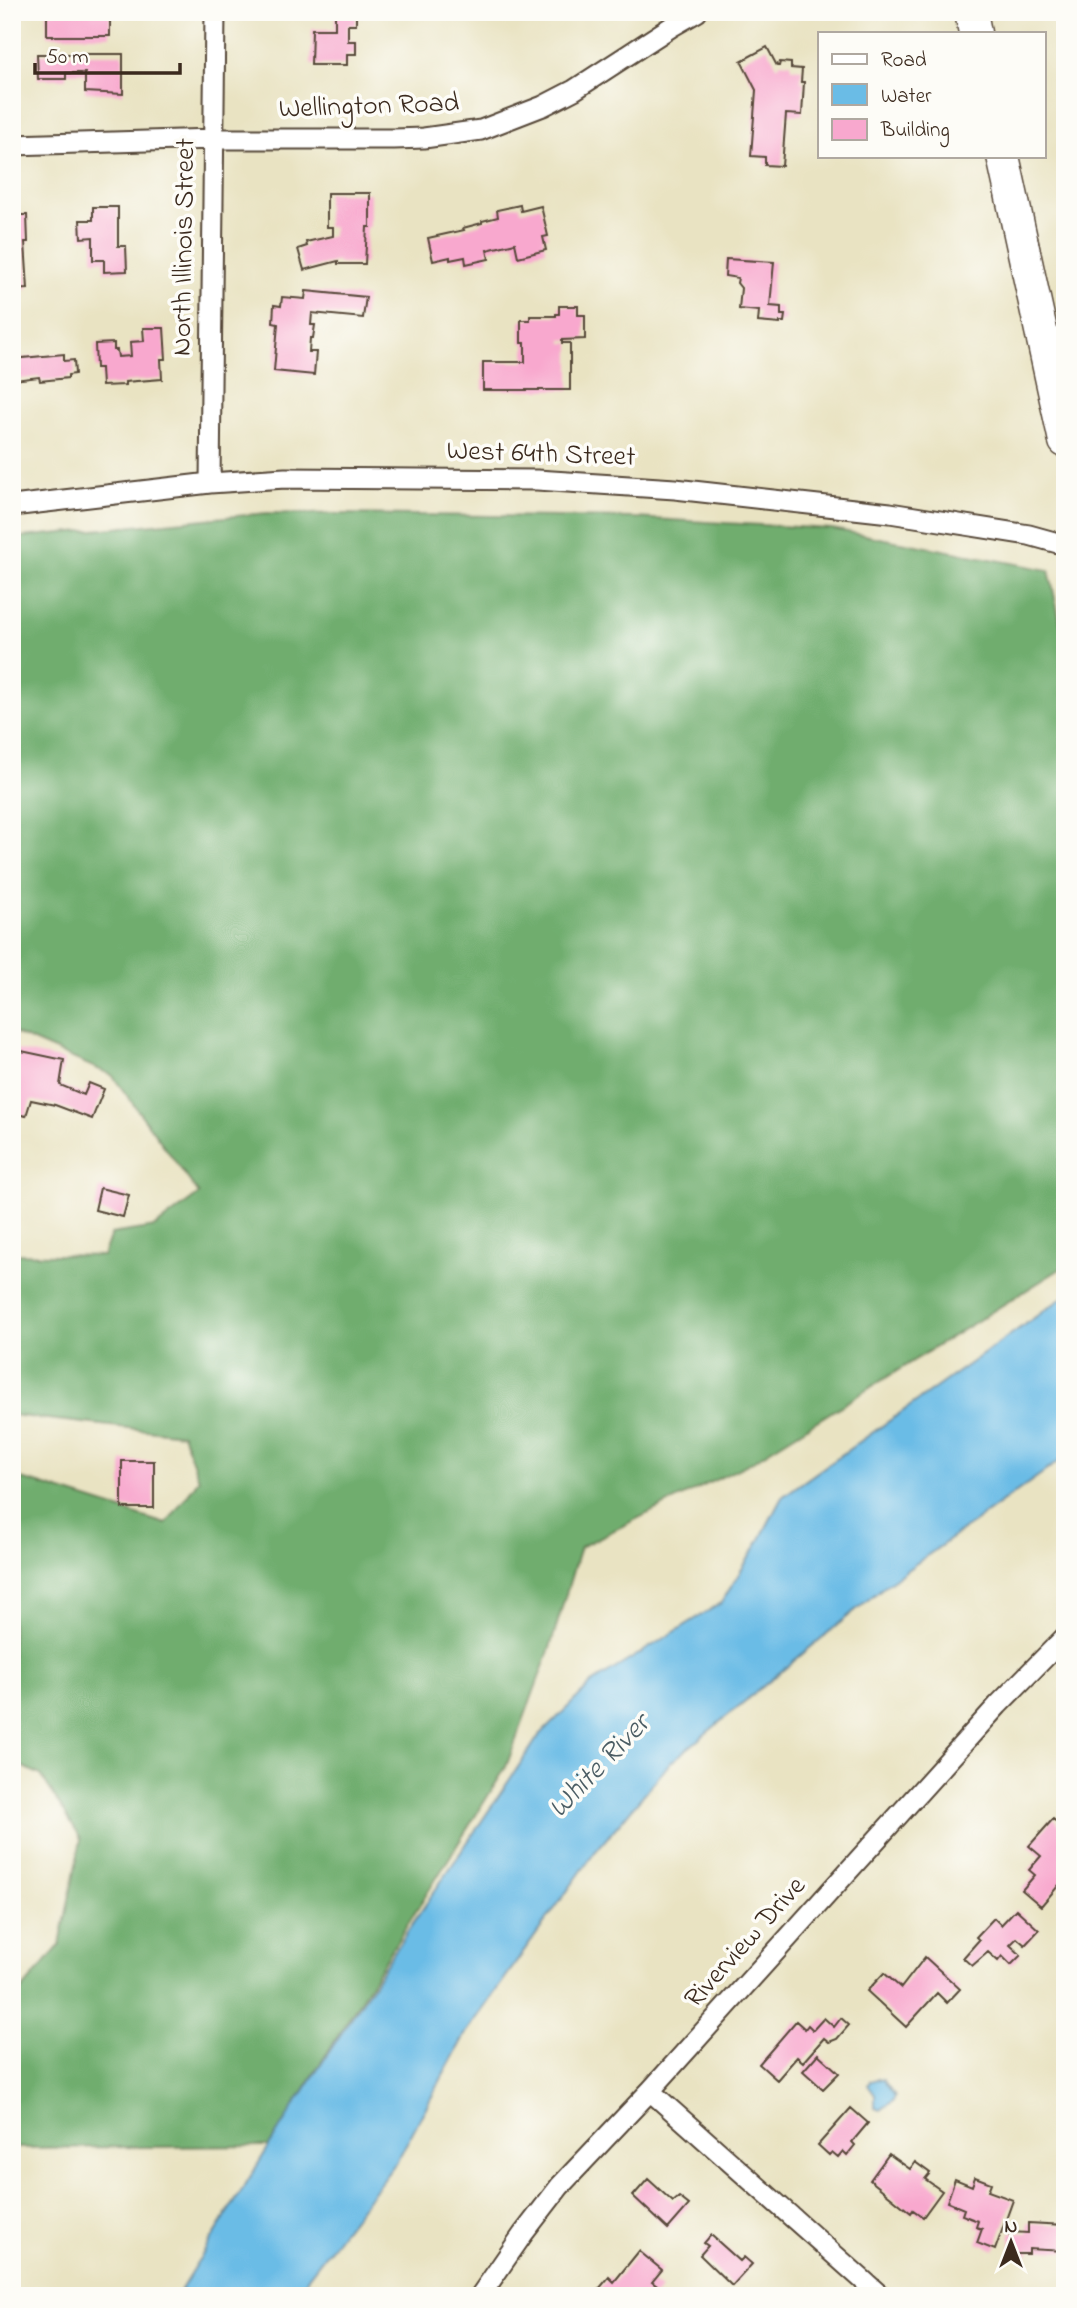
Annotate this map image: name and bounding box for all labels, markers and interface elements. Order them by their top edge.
scale bar [35,32,180,76]
legend [818,32,1046,158]
text: 50 m [46,43,89,73]
text: Road [881,46,927,76]
text: Water [881,82,932,112]
street label: Wellington Road [278,83,460,131]
text: Building [880,116,950,148]
street label: North Illinois Street [163,138,207,356]
street label: West 64th Street [446,431,636,479]
water label: White River [539,1702,664,1829]
street label: Riverview Drive [675,1867,817,2018]
north arrow [976,2206,1046,2276]
text: N [1005,2214,1018,2241]

